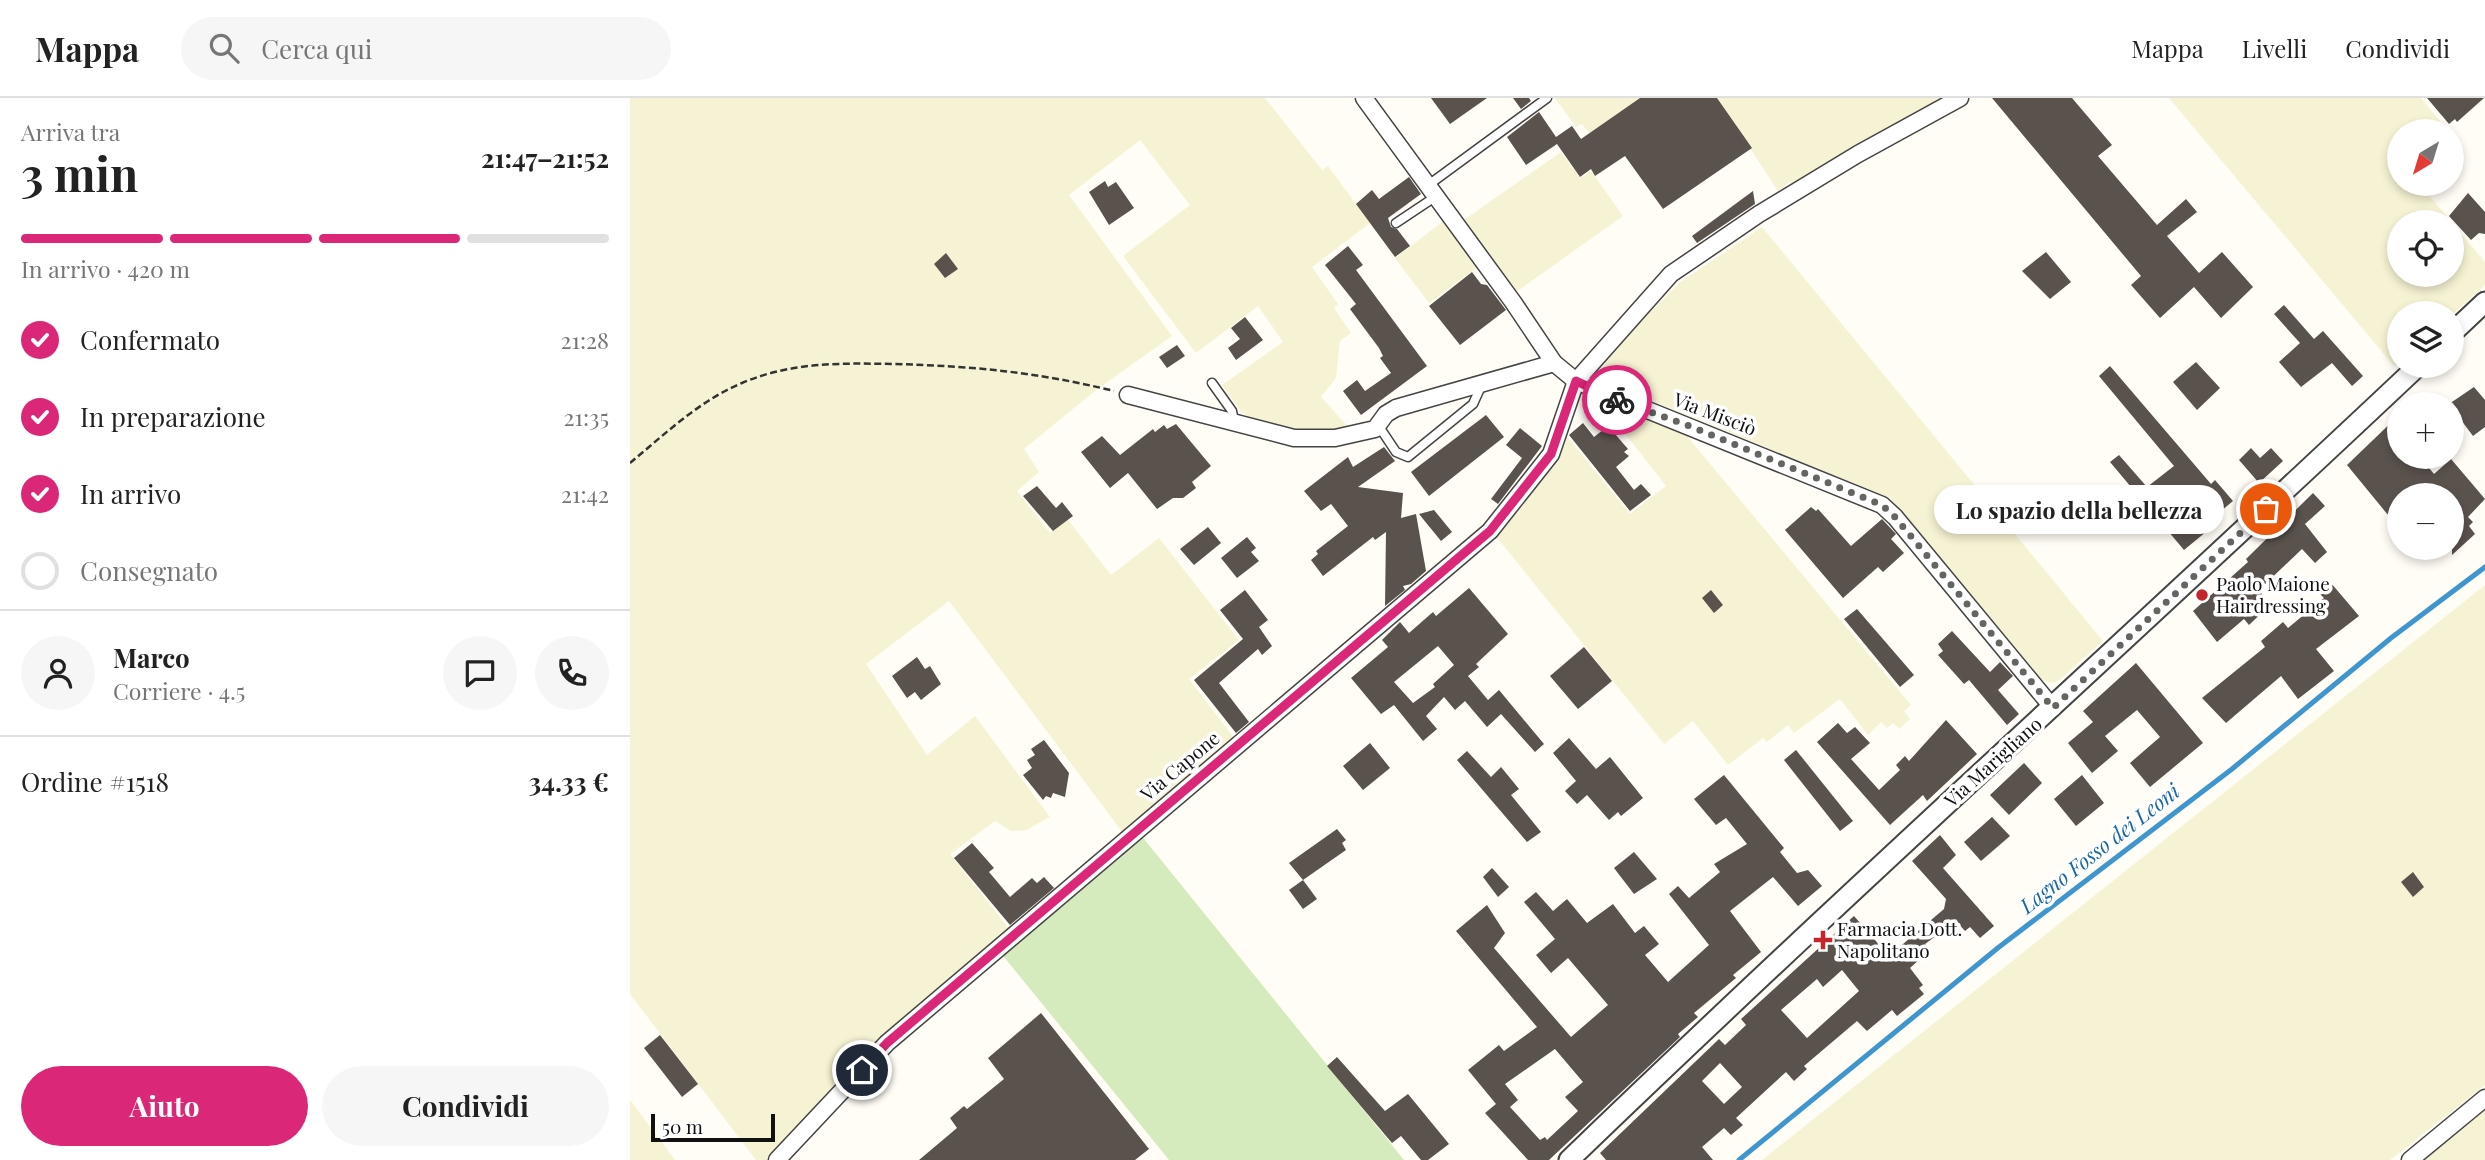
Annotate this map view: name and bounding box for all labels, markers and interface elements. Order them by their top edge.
search box [181,17,671,80]
text: Mappa [35,26,139,70]
icon: search [205,29,243,67]
text: Cerca qui [261,31,372,66]
text: Mappa [2131,32,2204,64]
text: Livelli [2242,32,2307,64]
text: Condividi [2345,32,2450,64]
text: Arriva tra [21,116,120,147]
north arrow [2387,119,2464,196]
map controls [2387,119,2464,560]
text: 21:47–21:52 [481,140,609,175]
text: 3 min [21,142,138,204]
button: locate [2387,210,2464,287]
text: In arrivo · 420 m [21,253,190,284]
button: layers [2387,301,2464,378]
icon: check [21,321,59,359]
text: Confermato [80,322,220,357]
text: 21:28 [560,324,609,355]
courier [1582,365,1652,435]
icon: bike [1598,381,1636,419]
street label: Via Misciò [1669,385,1761,441]
button: + [2387,392,2464,469]
icon: check [21,398,59,436]
text: In preparazione [80,399,266,434]
text: 21:35 [563,401,609,432]
icon: check [21,475,59,513]
text: In arrivo [80,476,181,511]
text: 21:42 [561,478,609,509]
pin [2236,479,2296,539]
button: − [2387,483,2464,560]
callout: Lo spazio della bellezza [1934,484,2224,534]
icon: bag [2247,490,2285,528]
text: Lo spazio della bellezza [1956,494,2202,525]
text: Consegnato [80,553,218,588]
place label: Paolo Maione Hairdressing [2216,570,2330,618]
marker: Paolo Maione Hairdressing [2194,587,2210,603]
button: person [21,636,95,710]
button: chat [443,636,517,710]
button: phone [535,636,609,710]
text: Marco [113,640,190,675]
text: Corriere · 4.5 [113,675,245,706]
street label: Via Marigliano [1937,710,2047,813]
street label: Via Capone [1133,724,1224,807]
text: Ordine #1518 [21,764,169,799]
text: 34.33 € [528,764,609,799]
water label: Lagno Fosso dei Leoni [2012,776,2185,919]
place label: Farmacia Dott. Napolitano [1837,915,1962,963]
marker: Farmacia Dott. Napolitano [1815,932,1831,948]
pin [832,1040,892,1100]
icon: home [843,1051,881,1089]
button: Aiuto [21,1066,308,1146]
button: Condividi [322,1066,609,1146]
scale bar [651,1111,775,1143]
text: 50 m [662,1113,703,1139]

